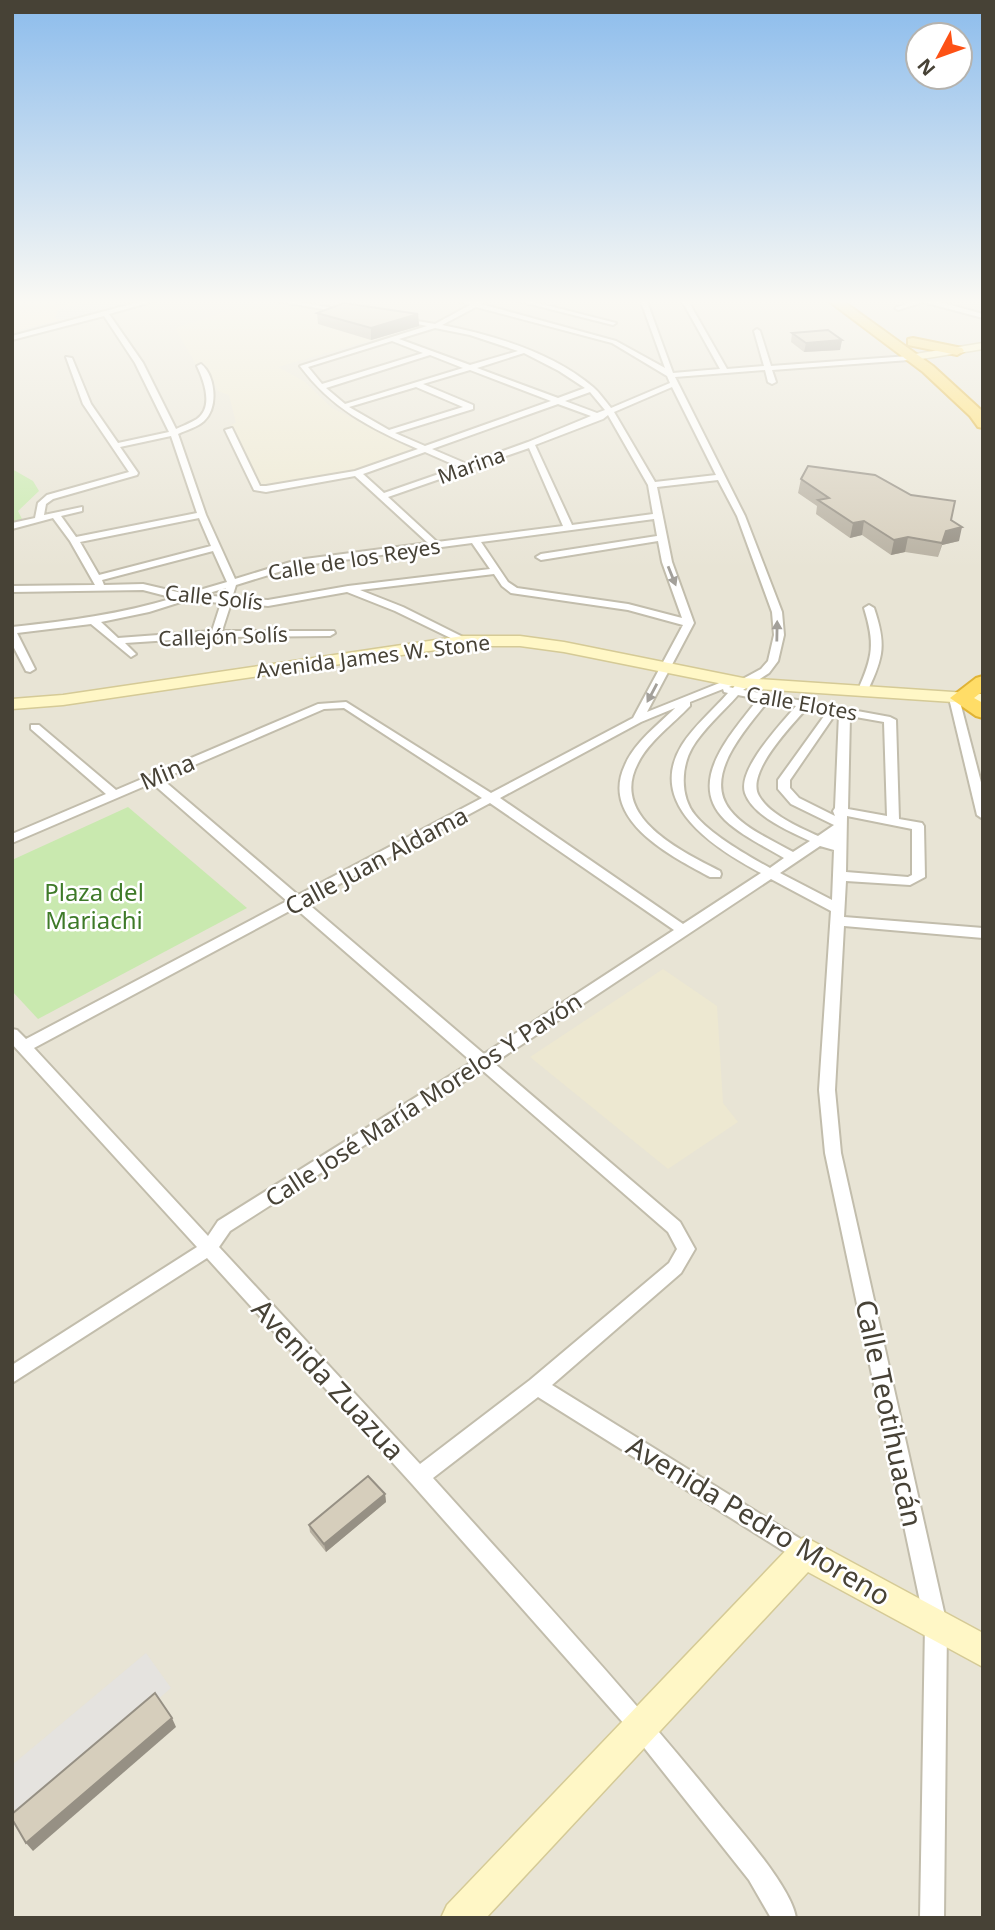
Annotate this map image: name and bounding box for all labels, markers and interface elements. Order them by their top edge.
north arrow [904,21,974,91]
text: N [911,53,941,82]
street label: Marina [433,440,509,490]
street label: Calle de los Reyes [266,532,442,586]
one-way arrow [667,565,678,586]
street label: Calle Solís [164,578,264,616]
street label: Callejón Solís [158,620,288,652]
one-way arrow [771,620,783,642]
street label: Avenida James W. Stone [255,628,491,684]
street label: Calle Elotes [744,679,860,727]
one-way arrow [646,684,658,703]
street label: Mina [135,745,199,797]
street label: Calle Juan Aldama [279,798,473,922]
park label: Plaza del Mariachi [44,875,144,936]
street label: Calle José María Morelos Y Pavón [258,984,588,1214]
street label: Avenida Zuazua [244,1290,414,1468]
street label: Calle Teotihuacán [847,1296,933,1530]
street label: Avenida Pedro Moreno [620,1426,898,1614]

